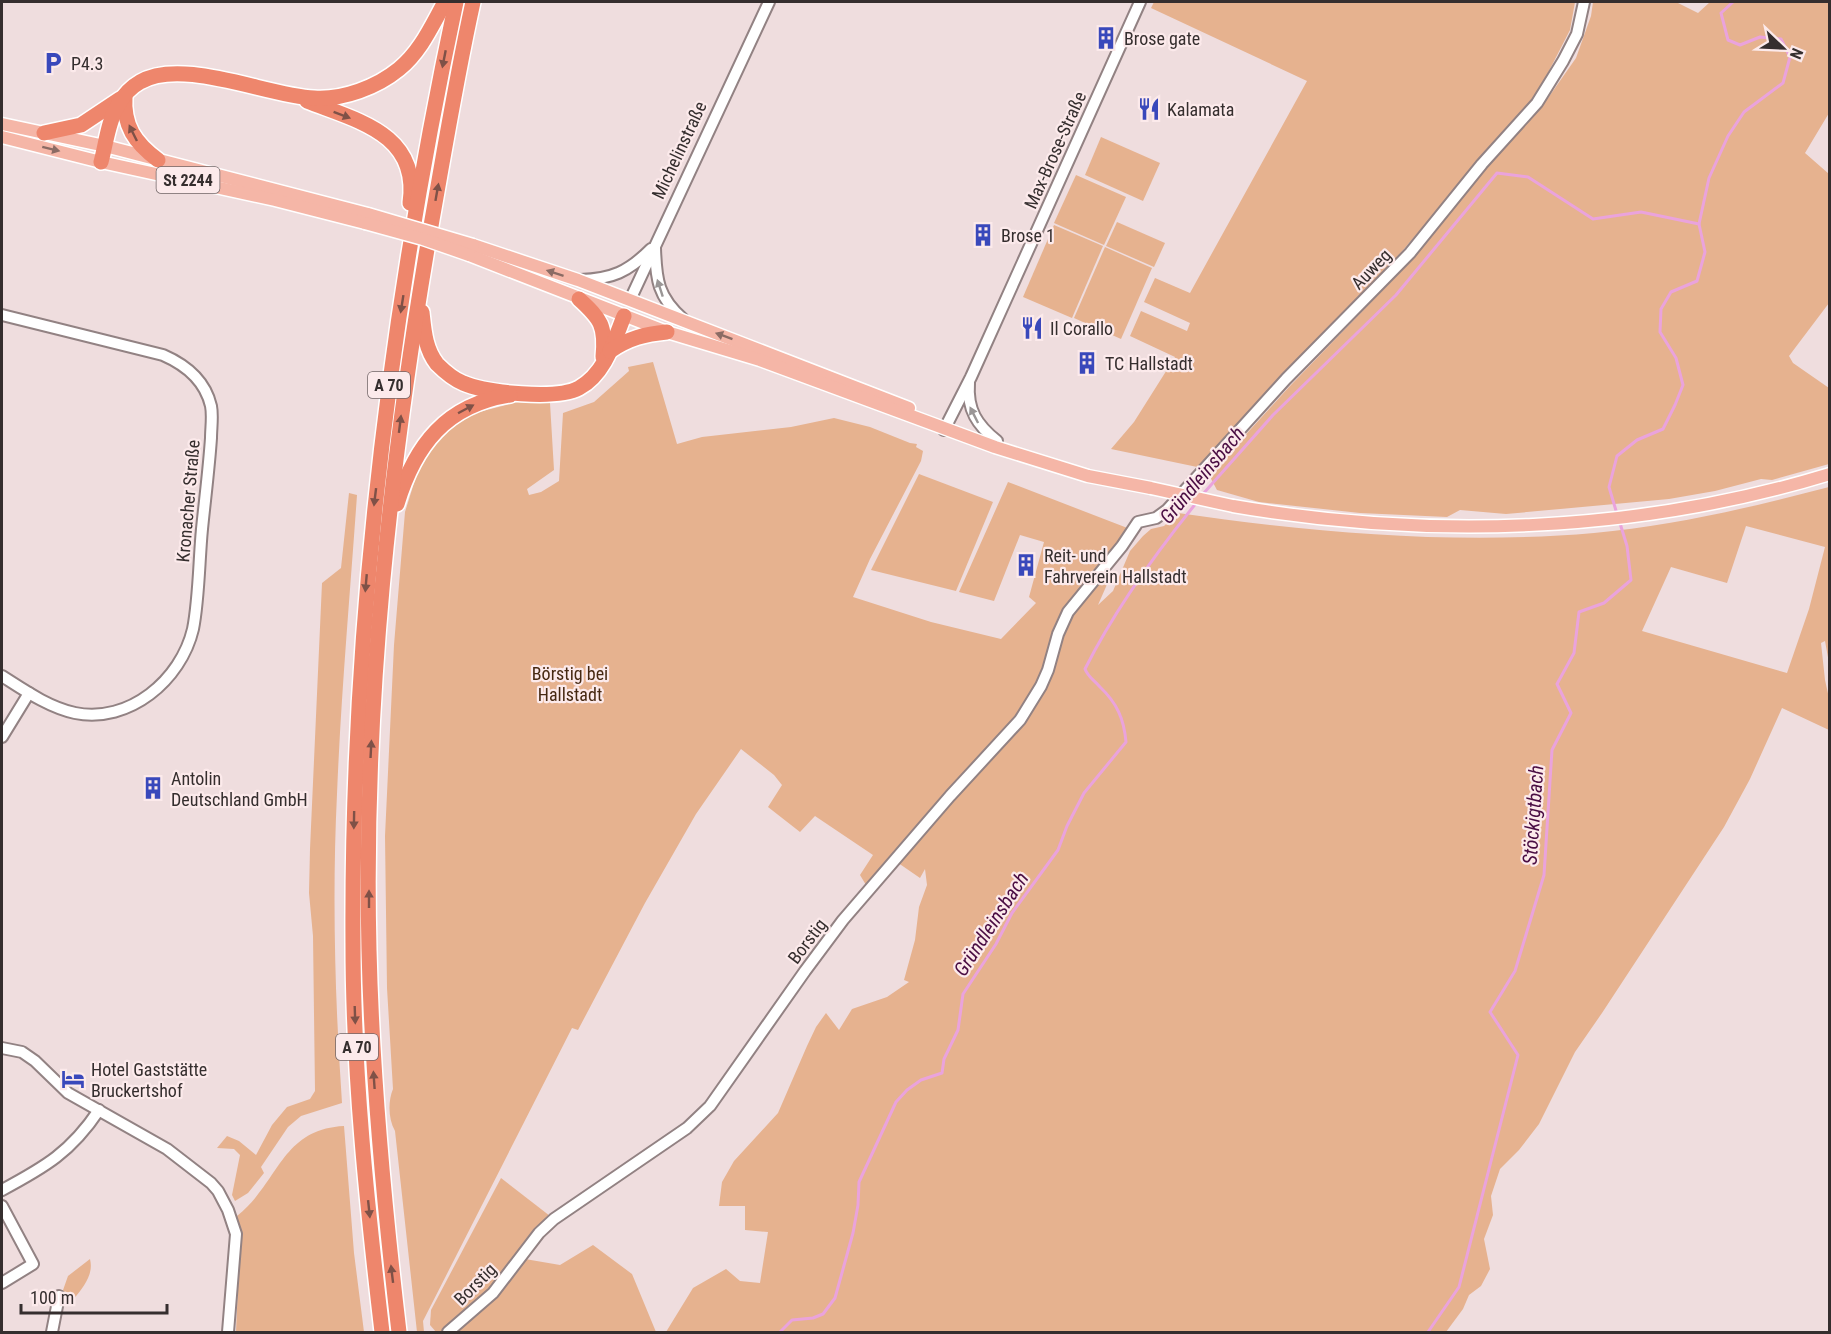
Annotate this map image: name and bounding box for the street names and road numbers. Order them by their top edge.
street label: Max-Brose-Straße [1020,88,1090,212]
street label: Michelinstraße [647,98,711,202]
road number: St 2244 [156,167,219,193]
street label: Auweg [1347,244,1395,294]
road number: A 70 [368,372,410,398]
street label: Kronacher Straße [172,439,204,563]
street label: Borstig [783,914,831,968]
road number: A 70 [336,1034,378,1060]
street label: Borstig [450,1259,500,1309]

